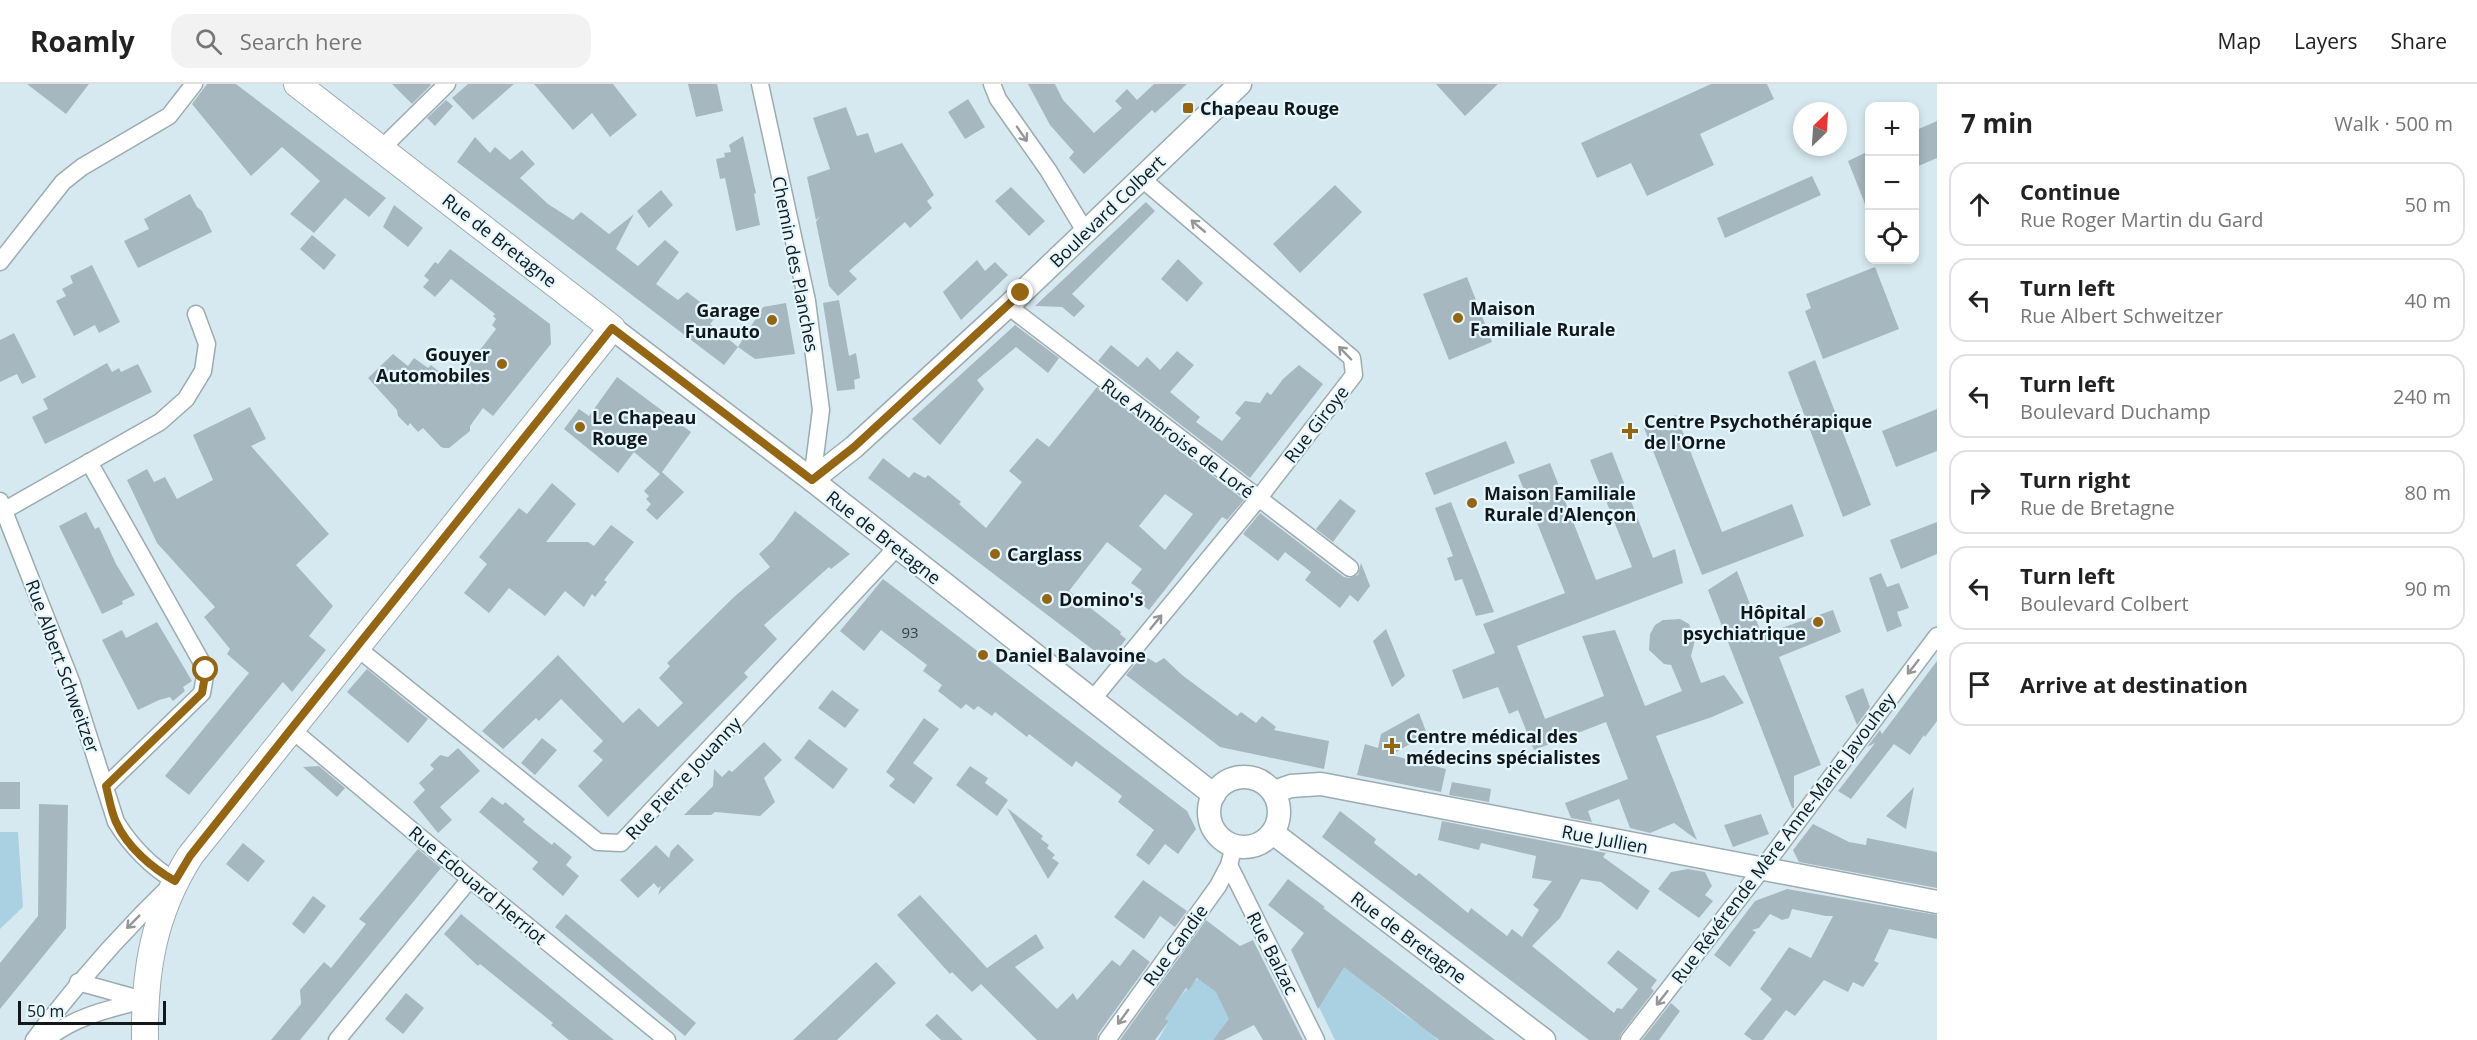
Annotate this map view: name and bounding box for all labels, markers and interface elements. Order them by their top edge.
search box [171,14,591,68]
text: Roamly [30,22,135,60]
icon: search [192,25,225,58]
text: Search here [240,26,362,56]
text: Map [2218,27,2261,55]
text: Layers [2294,27,2358,55]
text: Share [2391,27,2447,55]
place label: Chapeau Rouge [1200,96,1339,120]
marker: Chapeau Rouge [1181,101,1195,115]
north arrow [1793,102,1847,156]
map controls [1865,102,1919,264]
button: + [1865,102,1919,156]
text: 7 min [1961,105,2033,141]
text: Walk · 500 m [2334,110,2453,137]
one-way arrow [1016,125,1028,141]
street label: Boulevard Colbert [1044,150,1170,272]
button: − [1865,156,1919,210]
street label: Chemin des Planches [767,174,825,354]
text: Continue [2020,176,2120,206]
street label: Rue de Bretagne [438,188,562,292]
icon: ahead [1963,188,1996,221]
text: 50 m [2404,191,2451,218]
text: Rue Roger Martin du Gard [2020,206,2264,233]
button: locate [1865,210,1919,264]
one-way arrow [1190,220,1206,233]
text: Turn left [2020,272,2115,302]
route end [1007,279,1033,305]
icon: left [1963,284,1996,317]
text: 40 m [2404,287,2451,314]
place label: Maison Familiale Rurale [1470,296,1615,341]
place label: Garage Funauto [685,298,760,343]
text: Rue Albert Schweitzer [2020,302,2223,329]
marker: Maison Familiale Rurale [1451,311,1465,325]
marker: Garage Funauto [765,313,779,327]
place label: Gouyer Automobiles [376,342,490,387]
one-way arrow [1338,346,1352,361]
marker: Gouyer Automobiles [495,357,509,371]
text: Turn left [2020,368,2115,398]
street label: Rue Ambroise de Loré [1097,373,1259,503]
street label: Rue Giroye [1278,380,1354,468]
icon: left [1963,380,1996,413]
text: 240 m [2393,383,2451,410]
text: Boulevard Duchamp [2020,398,2211,425]
place label: Le Chapeau Rouge [592,405,696,450]
place label: Centre Psychothérapique de l'Orne [1644,409,1872,454]
marker: Le Chapeau Rouge [573,420,587,434]
marker: Centre Psychothérapique de l'Orne [1621,422,1639,440]
text: Turn right [2020,464,2131,494]
icon: right [1963,476,1996,509]
text: 80 m [2404,479,2451,506]
place label: Maison Familiale Rurale d'Alençon [1484,481,1636,526]
street label: Rue de Bretagne [822,485,946,589]
text: Rue de Bretagne [2020,494,2175,521]
marker: Maison Familiale Rurale d'Alençon [1465,496,1479,510]
place label: Carglass [1007,542,1082,566]
marker: Carglass [988,547,1002,561]
text: Turn left [2020,560,2115,590]
icon: left [1963,572,1996,605]
text: 90 m [2404,575,2451,602]
street label: Rue Albert Schweitzer [20,576,106,757]
place label: Domino's [1059,587,1143,611]
text: Boulevard Colbert [2020,590,2189,617]
marker: Domino's [1040,592,1054,606]
place label: Hôpital psychiatrique [1683,600,1806,645]
one-way arrow [1150,614,1163,630]
marker: Hôpital psychiatrique [1811,615,1825,629]
house number: 93 [901,622,919,642]
place label: Daniel Balavoine [995,643,1146,667]
marker: Daniel Balavoine [976,648,990,662]
route start [192,656,218,682]
one-way arrow [1906,658,1919,674]
icon: arrive [1963,668,1996,701]
text: Arrive at destination [2020,669,2248,699]
street label: Rue Révérende Mère Anne-Marie Javouhey [1666,687,1901,988]
street label: Rue Pierre Jouanny [620,711,747,845]
place label: Centre médical des médecins spécialistes [1406,724,1601,769]
marker: Centre médical des médecins spécialistes [1383,737,1401,755]
street label: Rue Jullien [1560,819,1650,859]
street label: Rue Edouard Herriot [404,820,552,950]
street label: Rue de Bretagne [1346,886,1472,988]
street label: Rue Candie [1137,900,1213,990]
street label: Rue Balzac [1242,907,1304,999]
one-way arrow [125,914,140,929]
one-way arrow [1655,989,1668,1005]
scale bar [18,998,166,1026]
text: 50 m [27,1000,64,1022]
one-way arrow [1117,1008,1130,1024]

